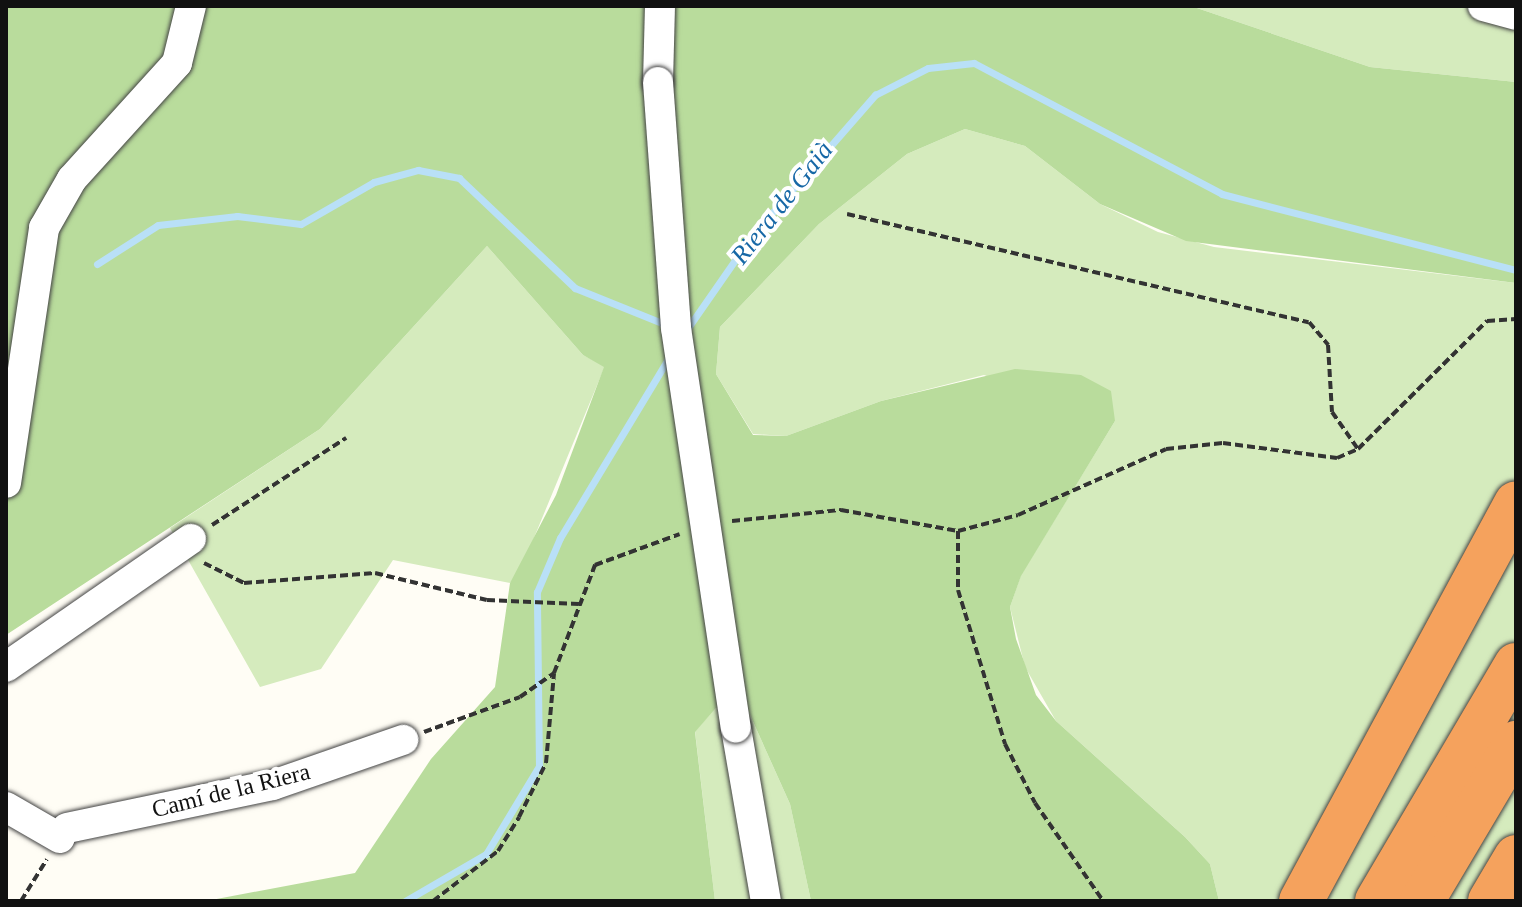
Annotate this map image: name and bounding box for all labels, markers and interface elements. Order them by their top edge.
water label: Riera de Gaià [724,135,840,271]
street label: Camí de la Riera [149,757,313,825]

